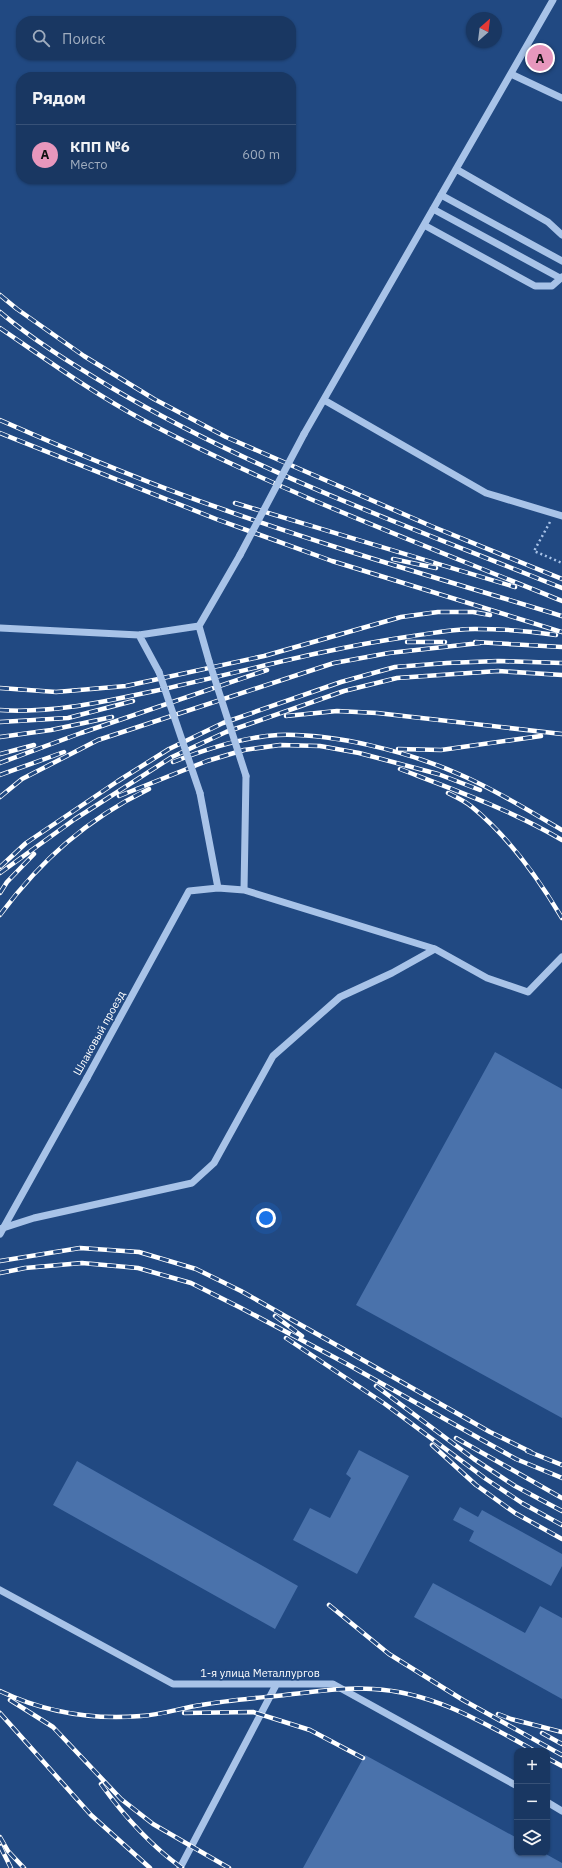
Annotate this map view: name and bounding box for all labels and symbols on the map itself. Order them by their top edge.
north arrow [466,12,502,48]
pin: A [527,43,553,73]
street label: Шлаковый проезд [70,988,128,1078]
your location [256,1208,276,1228]
street label: 1-я улица Металлургов [200,1666,320,1680]

